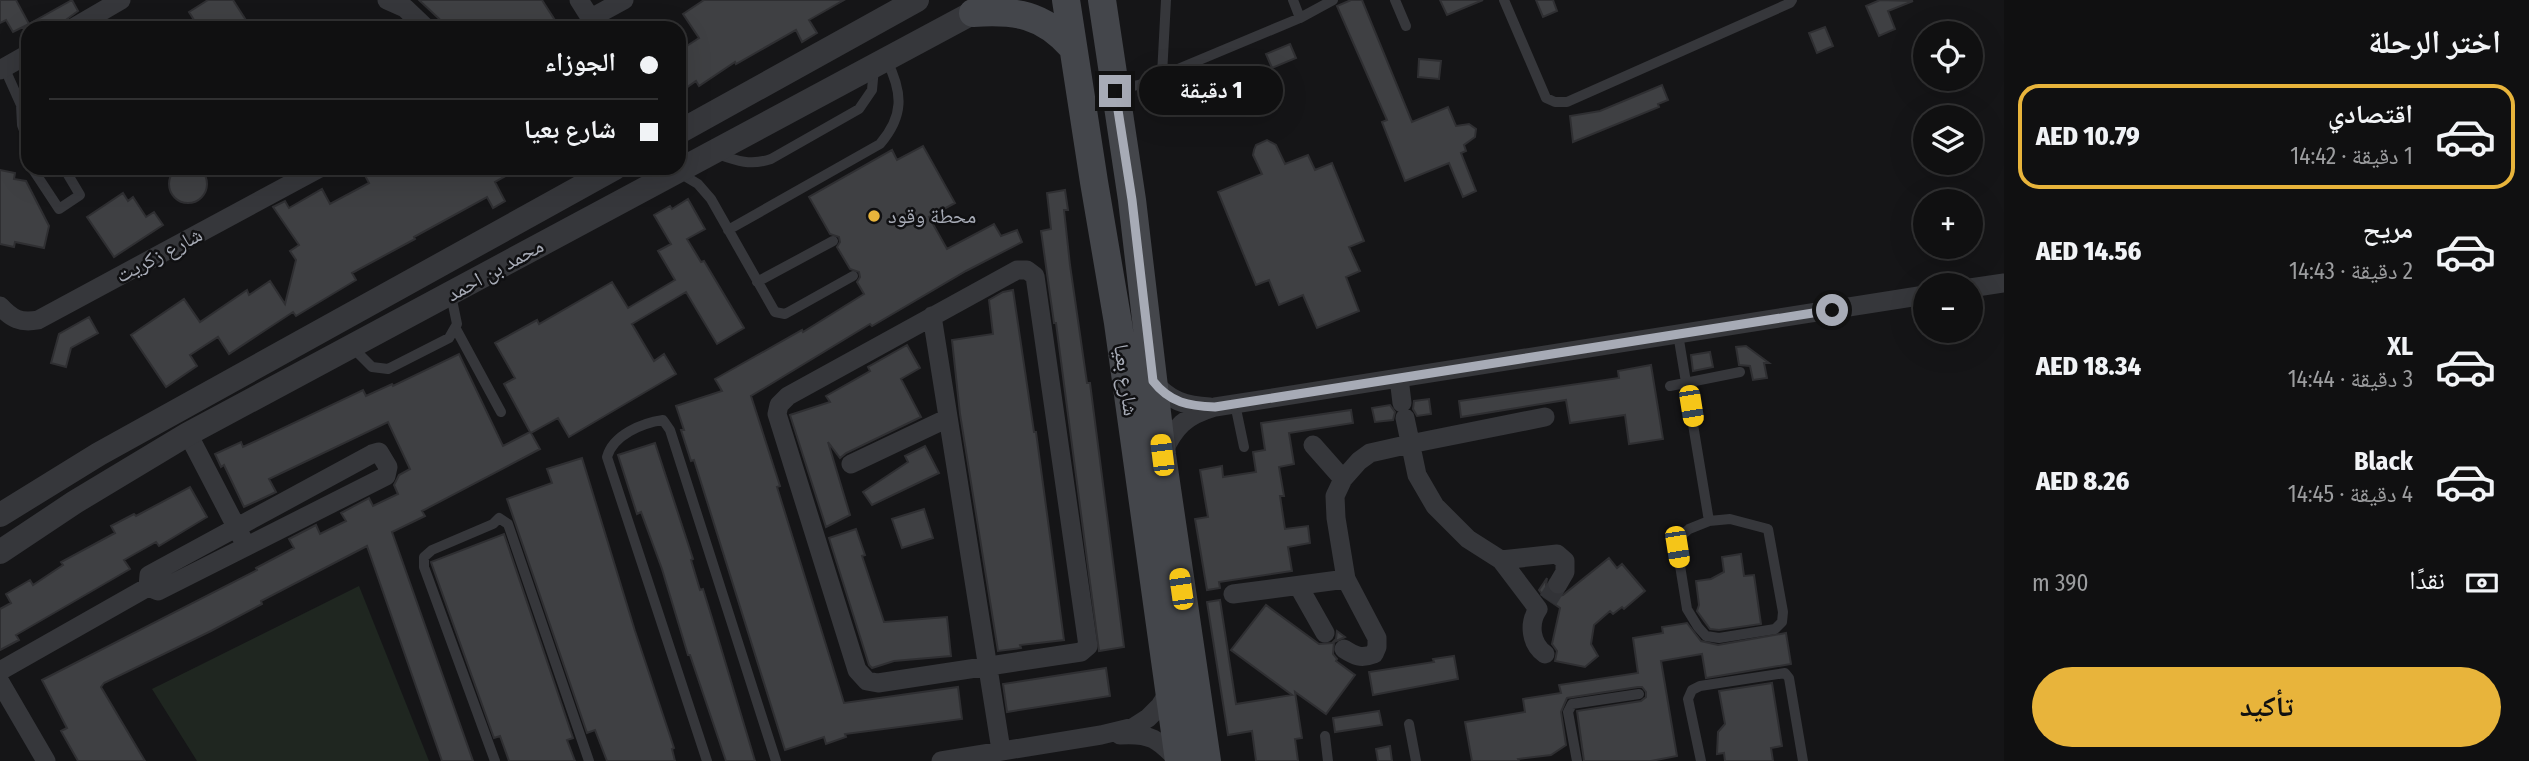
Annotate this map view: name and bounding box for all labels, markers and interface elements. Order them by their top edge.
map controls [1913,21,1983,343]
button: locate [1913,21,1983,91]
text: اختر الرحلة [2368,23,2501,61]
text: الجوزاء [544,47,616,78]
callout: 1 دقيقة [1140,66,1283,116]
route end [1099,75,1131,107]
text: 1 دقيقة [1180,76,1242,104]
text: اقتصادي [2328,99,2413,130]
button: layers [1913,105,1983,175]
icon: car [2434,105,2497,168]
text: شارع بعيا [524,114,616,145]
text: AED 10.79 [2036,121,2140,152]
text: 1 دقيقة · 14:42 [2290,142,2413,170]
button: + [1913,189,1983,259]
place label: محطة وقود [888,203,976,229]
marker: محطة وقود [866,208,882,224]
text: مريح [2363,214,2413,245]
icon: car [2434,220,2497,283]
street label: شارع زكريت [111,221,207,289]
street label: محمد بن احمد [442,233,548,307]
text: AED 14.56 [2036,236,2141,267]
text: 2 دقيقة · 14:43 [2289,257,2413,285]
button: − [1913,273,1983,343]
route start [1816,294,1848,326]
text: XL [2387,331,2413,362]
icon: car [2434,335,2497,398]
street label: شارع بعيا [1108,342,1144,418]
text: AED 18.34 [2036,351,2141,382]
text: 3 دقيقة · 14:44 [2288,365,2413,393]
car [1678,384,1705,428]
car [1150,433,1175,477]
text: Black [2354,446,2413,477]
icon: car [2434,450,2497,513]
text: AED 8.26 [2036,466,2129,497]
text: 4 دقيقة · 14:45 [2288,480,2413,508]
car [1664,525,1691,569]
icon: cash [2463,564,2501,602]
text: نقدًا [2409,565,2445,596]
car [1168,567,1195,611]
text: 390 m [2032,569,2088,597]
button: تأكيد [2032,667,2501,747]

